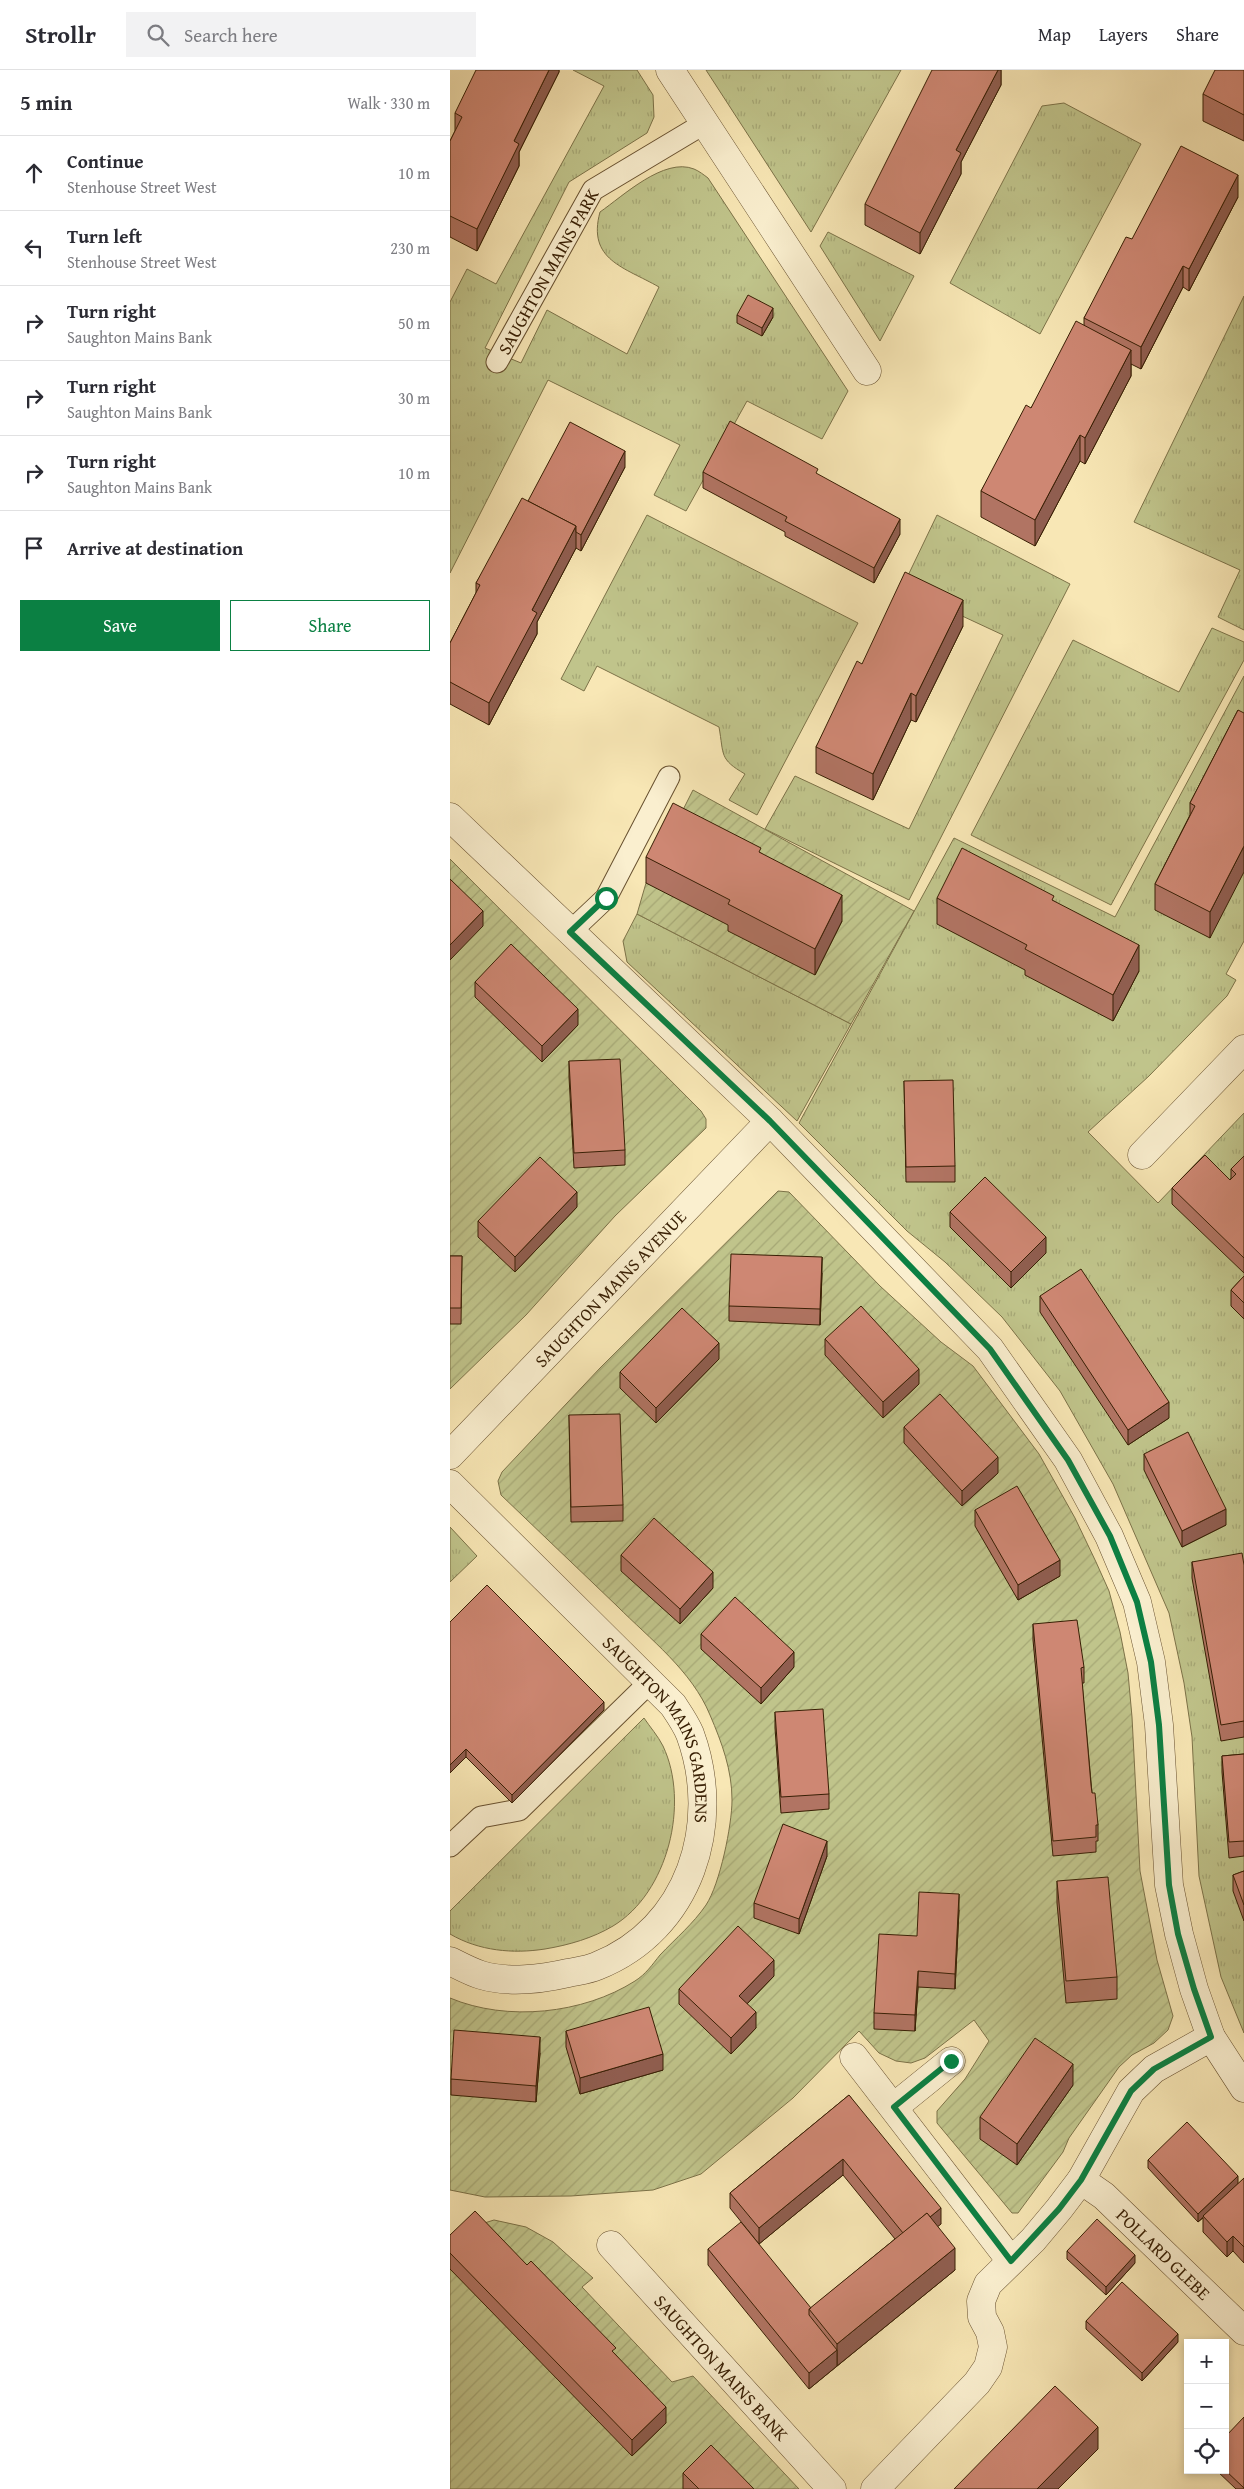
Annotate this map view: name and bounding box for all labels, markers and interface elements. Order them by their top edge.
search box [126,12,476,57]
text: Strollr [25,17,96,52]
icon: search [144,21,172,49]
text: Search here [184,21,278,49]
text: Map [1038,21,1071,48]
text: Layers [1099,21,1148,48]
text: Share [1176,21,1219,48]
text: 5 min [20,87,72,118]
text: Walk · 330 m [347,91,430,115]
text: Continue [67,147,144,175]
icon: ahead [20,159,48,187]
text: 10 m [398,161,430,185]
text: Stenhouse Street West [67,175,217,199]
street label: SAUGHTON MAINS PARK [490,183,605,359]
text: Turn left [67,222,142,250]
icon: left [20,234,48,262]
text: 230 m [390,236,430,260]
text: Stenhouse Street West [67,250,217,274]
text: Turn right [67,297,156,325]
icon: right [20,309,48,337]
text: 50 m [398,311,430,335]
text: Saughton Mains Bank [67,325,212,349]
text: Turn right [67,372,156,400]
icon: right [20,384,48,412]
text: 30 m [398,386,430,410]
text: Saughton Mains Bank [67,400,212,424]
text: Turn right [67,447,156,475]
icon: right [20,459,48,487]
text: 10 m [398,461,430,485]
text: Saughton Mains Bank [67,475,212,499]
icon: arrive [20,534,48,562]
text: Arrive at destination [67,534,243,562]
button: Save [20,600,220,651]
button: Share [230,600,430,651]
route start [595,887,618,910]
street label: SAUGHTON MAINS AVENUE [528,1203,692,1373]
street label: SAUGHTON MAINS GARDENS [597,1629,716,1824]
route end [940,2050,963,2073]
street label: POLLARD GLEBE [1110,2201,1217,2306]
street label: SAUGHTON MAINS BANK [648,2288,796,2447]
map controls [1184,2339,1229,2474]
button: + [1184,2339,1229,2384]
button: − [1184,2384,1229,2429]
button: locate [1184,2429,1229,2474]

